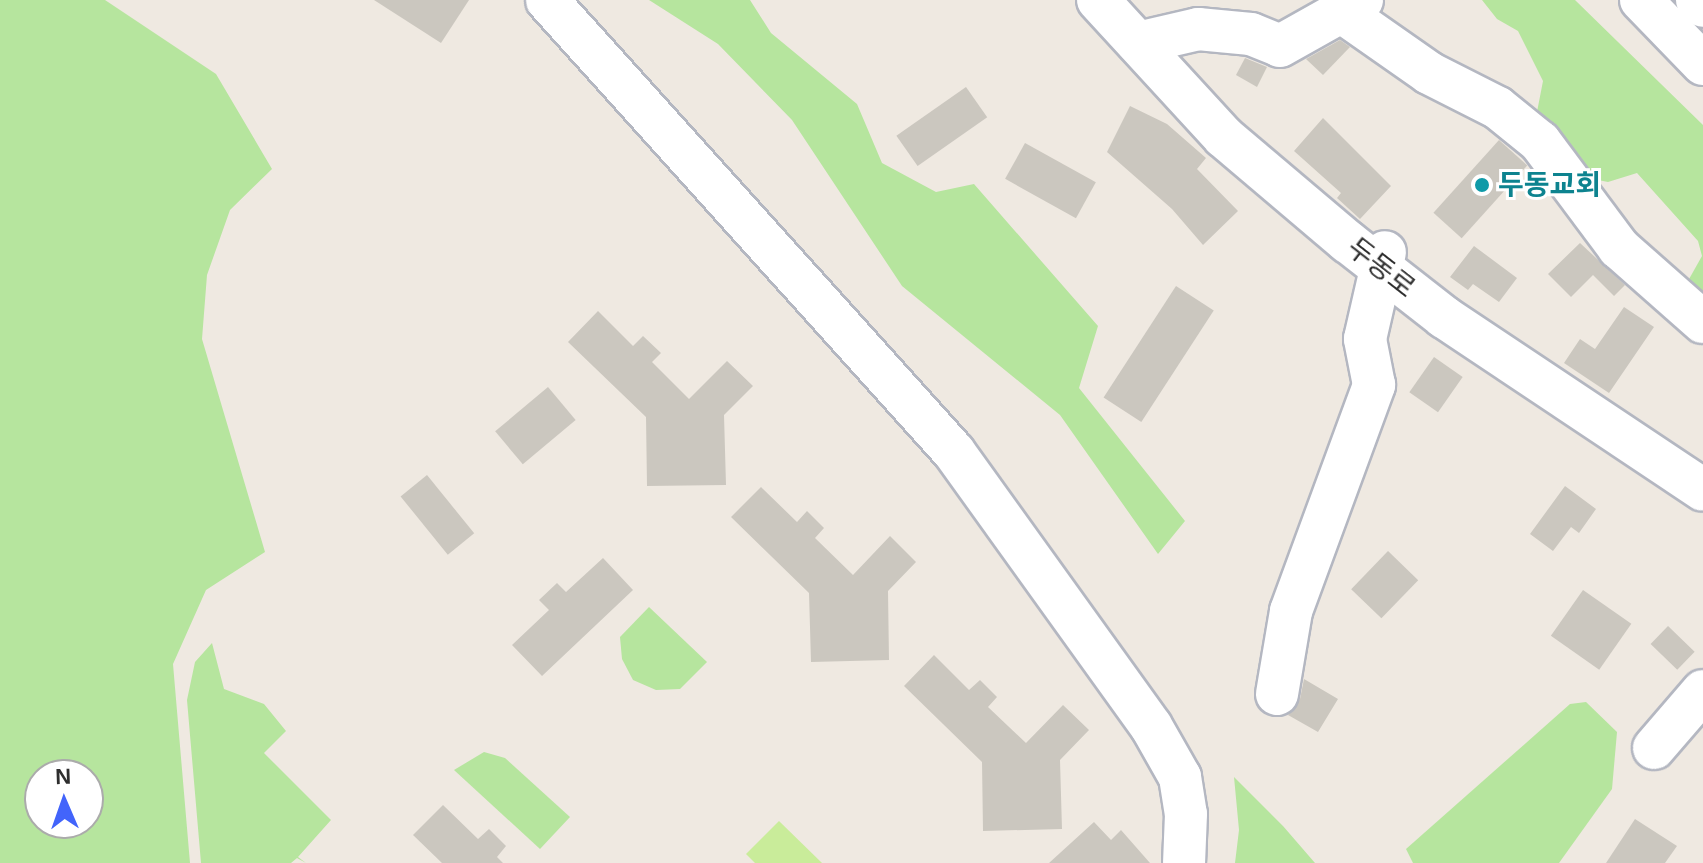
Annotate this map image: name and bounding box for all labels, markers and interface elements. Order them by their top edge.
place label: 두동교회 [1498,168,1601,202]
marker: 두동교회 [1473,176,1491,194]
street label: 두동로 [1340,231,1422,305]
north arrow [24,759,104,839]
text: N [55,764,72,789]

